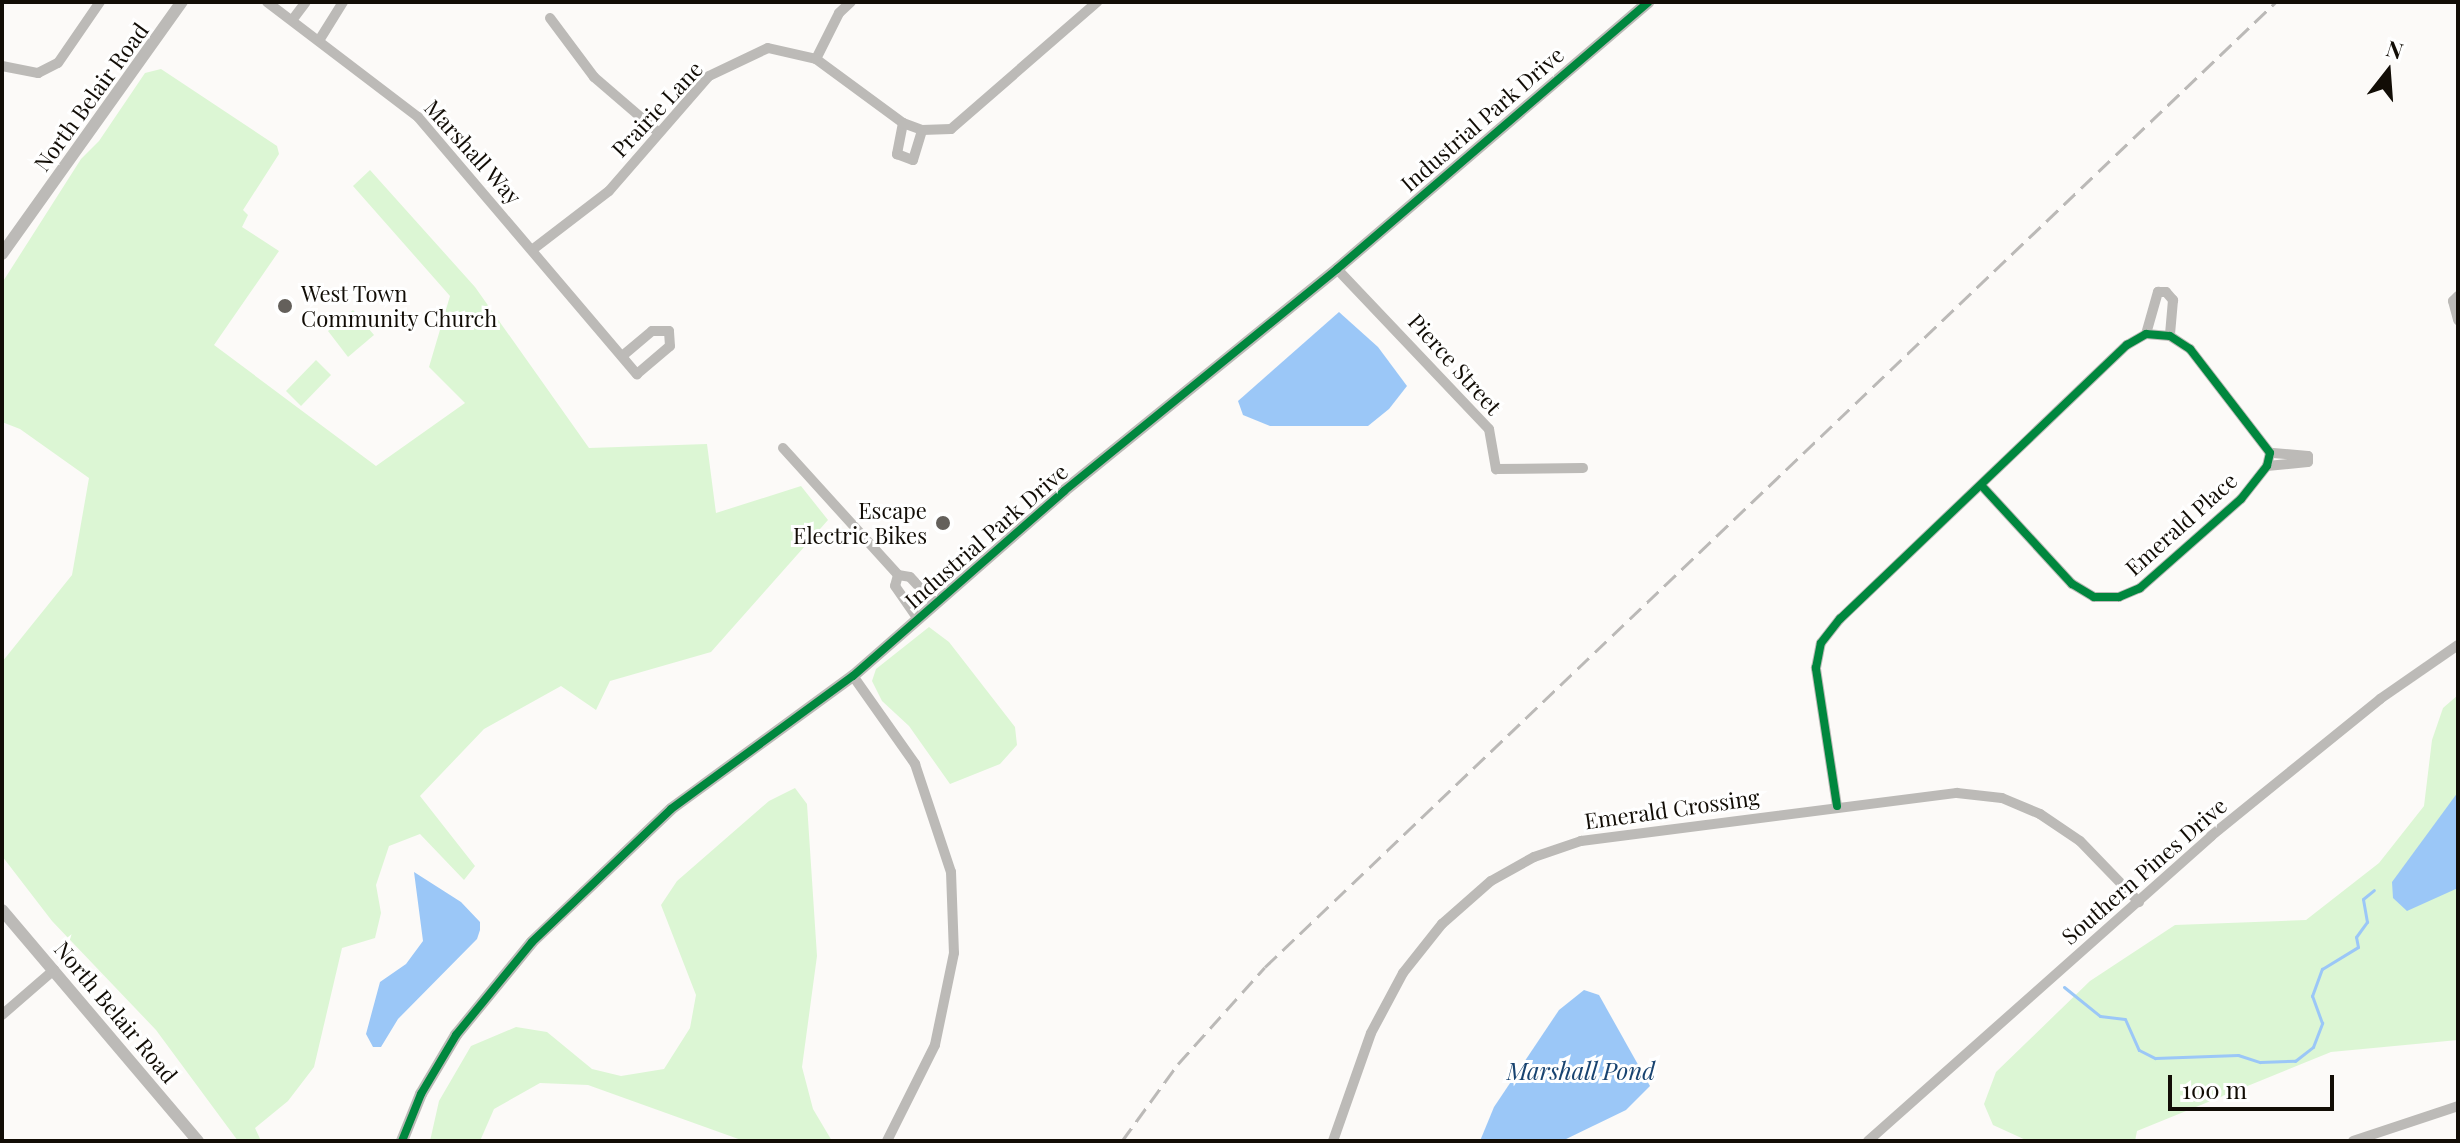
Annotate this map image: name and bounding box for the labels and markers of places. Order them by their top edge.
place label: West Town Community Church [301,280,498,332]
marker: West Town Community Church [276,297,294,315]
place label: Escape Electric Bikes [793,497,927,548]
marker: Escape Electric Bikes [934,514,952,532]

